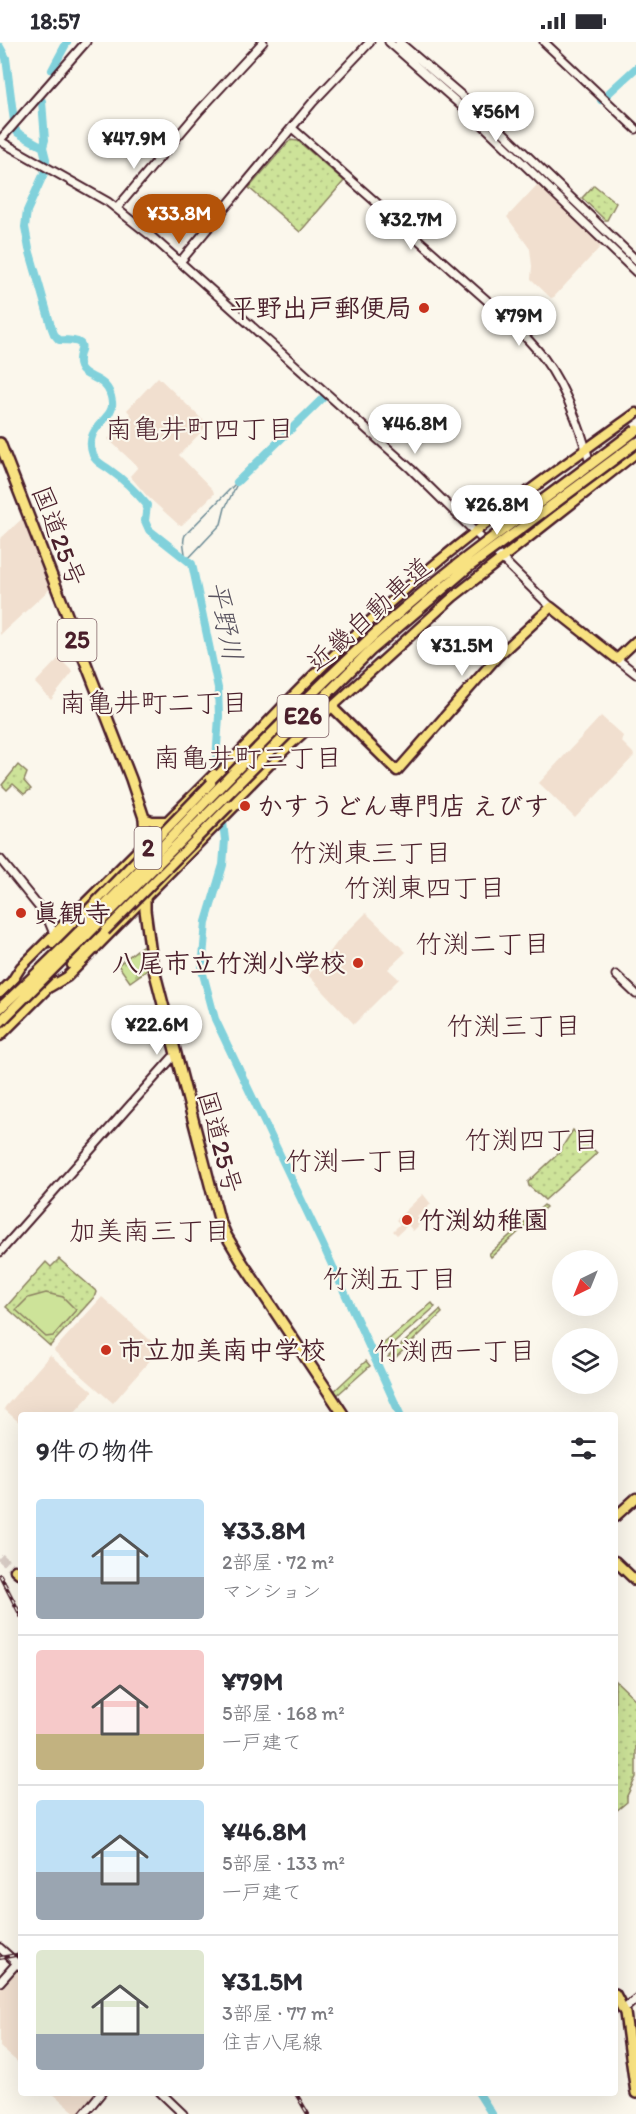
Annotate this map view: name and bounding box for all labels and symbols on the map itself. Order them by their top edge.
pin: ¥56M [460,92,532,143]
pin: ¥47.9M [85,119,183,170]
pin: ¥33.8M [130,194,228,245]
pin: ¥32.7M [362,200,460,251]
place label: 平野出戸郵便局 [230,292,412,324]
pin: ¥79M [483,296,555,347]
marker: 平野出戸郵便局 [417,301,431,315]
pin: ¥46.8M [366,404,464,455]
district label: 南亀井町四丁目 [106,412,295,445]
street label: 国道25号 [25,481,93,591]
pin: ¥26.8M [448,485,546,536]
street label: 近畿自動車道 [300,550,438,678]
water label: 平野川 [201,578,250,664]
road number: 25 [58,619,97,661]
pin: ¥31.5M [413,626,511,677]
district label: 南亀井町二丁目 [60,686,249,719]
road number: E26 [278,695,328,737]
district label: 南亀井町三丁目 [154,741,343,774]
place label: かすうどん専門店 えびす [257,790,549,822]
marker: かすうどん専門店 えびす [238,799,252,813]
road number: 2 [134,827,162,869]
district label: 竹渕東三丁目 [290,836,452,869]
district label: 竹渕東四丁目 [344,871,506,904]
place label: 眞観寺 [33,897,111,929]
marker: 眞観寺 [14,906,28,920]
district label: 竹渕二丁目 [416,927,551,960]
place label: 八尾市立竹渕小学校 [112,947,346,979]
marker: 八尾市立竹渕小学校 [351,956,365,970]
pin: ¥22.6M [108,1005,206,1056]
district label: 竹渕三丁目 [447,1009,582,1042]
street label: 国道25号 [191,1087,249,1197]
district label: 竹渕四丁目 [465,1123,600,1156]
district label: 竹渕一丁目 [286,1144,421,1177]
place label: 竹渕幼稚園 [419,1204,549,1236]
marker: 竹渕幼稚園 [400,1213,414,1227]
district label: 加美南三丁目 [69,1214,231,1247]
north arrow [552,1250,618,1316]
district label: 竹渕五丁目 [323,1262,458,1295]
place label: 市立加美南中学校 [118,1334,326,1366]
district label: 竹渕西一丁目 [374,1334,536,1367]
marker: 市立加美南中学校 [99,1343,113,1357]

